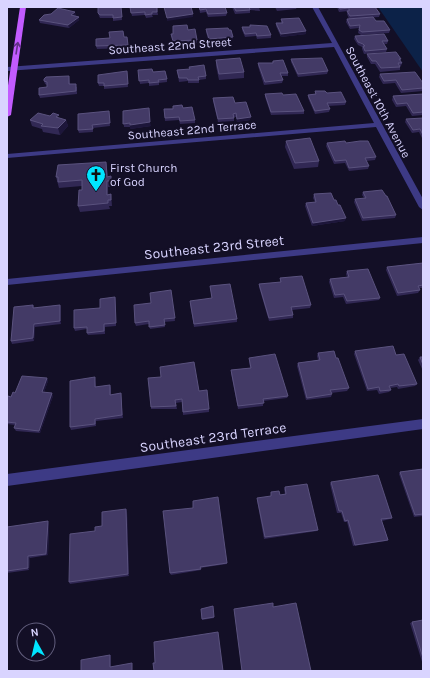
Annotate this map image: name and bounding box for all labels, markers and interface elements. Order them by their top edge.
street label: Southeast 22nd Street [108,35,232,57]
one-way arrow [13,42,21,55]
street label: Southeast 10th Avenue [343,44,413,160]
street label: Southeast 22nd Terrace [127,117,257,143]
place label: First Church of God [110,161,178,189]
church icon: First Church of God [85,164,107,192]
street label: Southeast 23rd Street [143,232,285,263]
street label: Southeast 23rd Terrace [139,419,287,456]
north arrow [16,622,56,662]
text: N [30,626,39,640]

